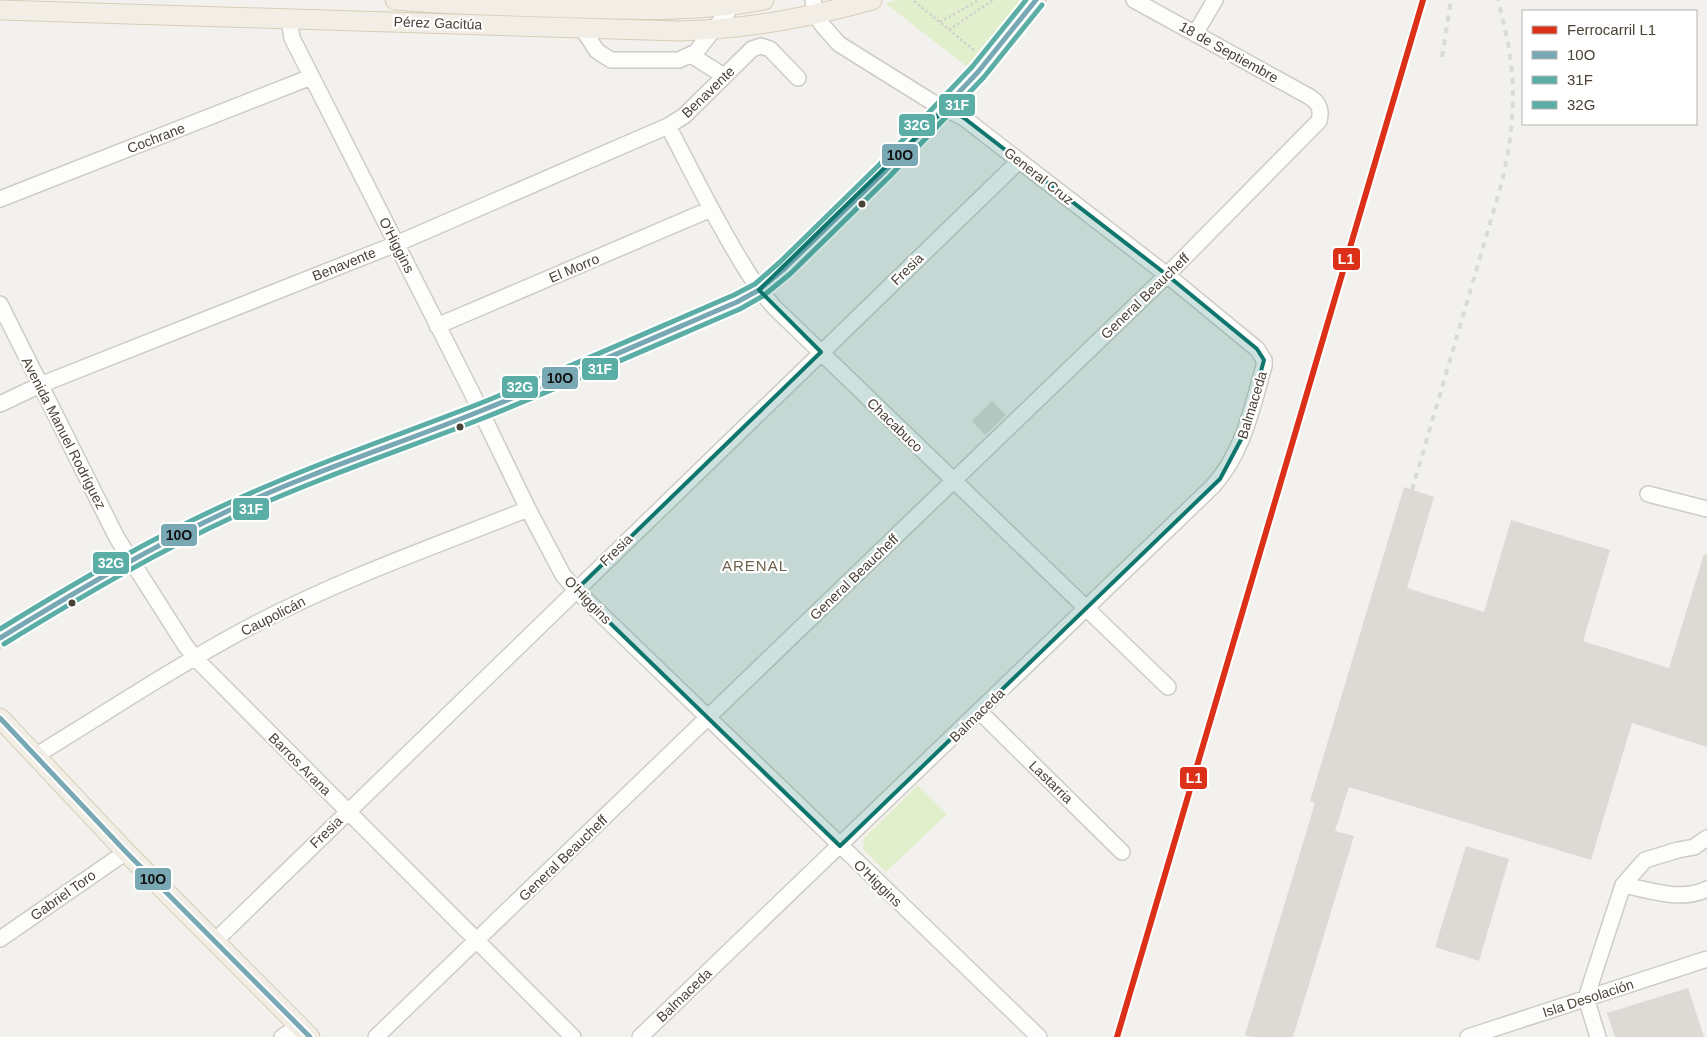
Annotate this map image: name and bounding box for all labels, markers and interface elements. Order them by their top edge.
legend [1522,10,1697,125]
street label: Pérez Gacitúa [393,13,483,33]
street label: 18 de Septiembre [1177,18,1281,86]
text: Ferrocarril L1 [1567,21,1656,38]
text: 10O [1567,46,1595,63]
street label: Benavente [678,63,738,121]
text: 31F [1567,71,1593,88]
line badge: 31F [938,93,976,117]
text: 32G [1567,96,1595,113]
text: 31F [945,97,970,113]
line badge: 32G [898,113,936,137]
text: 32G [904,117,930,133]
street label: Cochrane [125,120,187,156]
line badge: 10O [881,143,919,167]
street label: General Cruz [1001,144,1077,208]
text: 10O [887,147,913,163]
unlabelled marker [857,199,867,209]
street label: O'Higgins [376,215,418,275]
street label: Benavente [310,244,378,284]
line badge: L1 [1332,247,1361,271]
street label: El Morro [547,250,602,286]
street label: Fresia [887,250,927,288]
street label: General Beaucheff [1098,250,1193,342]
text: L1 [1338,251,1354,267]
street label: Avenida Manuel Rodríguez [19,354,109,512]
line badge: 31F [581,357,619,381]
text: 31F [588,361,613,377]
line badge: 10O [541,366,579,390]
street label: Balmaceda [1234,369,1270,441]
text: 10O [547,370,573,386]
line badge: 32G [501,375,539,399]
text: 32G [507,379,533,395]
street label: Chacabuco [864,395,926,456]
unlabelled marker [455,422,465,432]
line badge: 31F [232,497,270,521]
text: 31F [239,501,264,517]
line badge: 10O [160,523,198,547]
text: 10O [166,527,192,543]
street label: Fresia [596,531,636,569]
street label: General Beaucheff [807,531,902,623]
line badge: 32G [92,551,130,575]
text: 32G [98,555,124,571]
district label: ARENAL [722,557,788,574]
street label: O'Higgins [561,573,615,627]
street label: Caupolicán [238,593,308,639]
unlabelled marker [67,598,77,608]
street label: Balmaceda [946,685,1008,745]
street label: Barros Arana [265,729,335,799]
street label: Lastarria [1026,757,1076,807]
line badge: L1 [1179,766,1208,790]
text: L1 [1186,770,1202,786]
street label: General Beaucheff [516,812,611,904]
street label: Fresia [306,813,346,851]
street label: O'Higgins [851,856,905,910]
street label: Gabriel Toro [27,867,99,923]
line badge: 10O [134,867,172,891]
text: 10O [140,871,166,887]
street label: Balmaceda [653,965,715,1025]
street label: Isla Desolación [1540,976,1636,1020]

